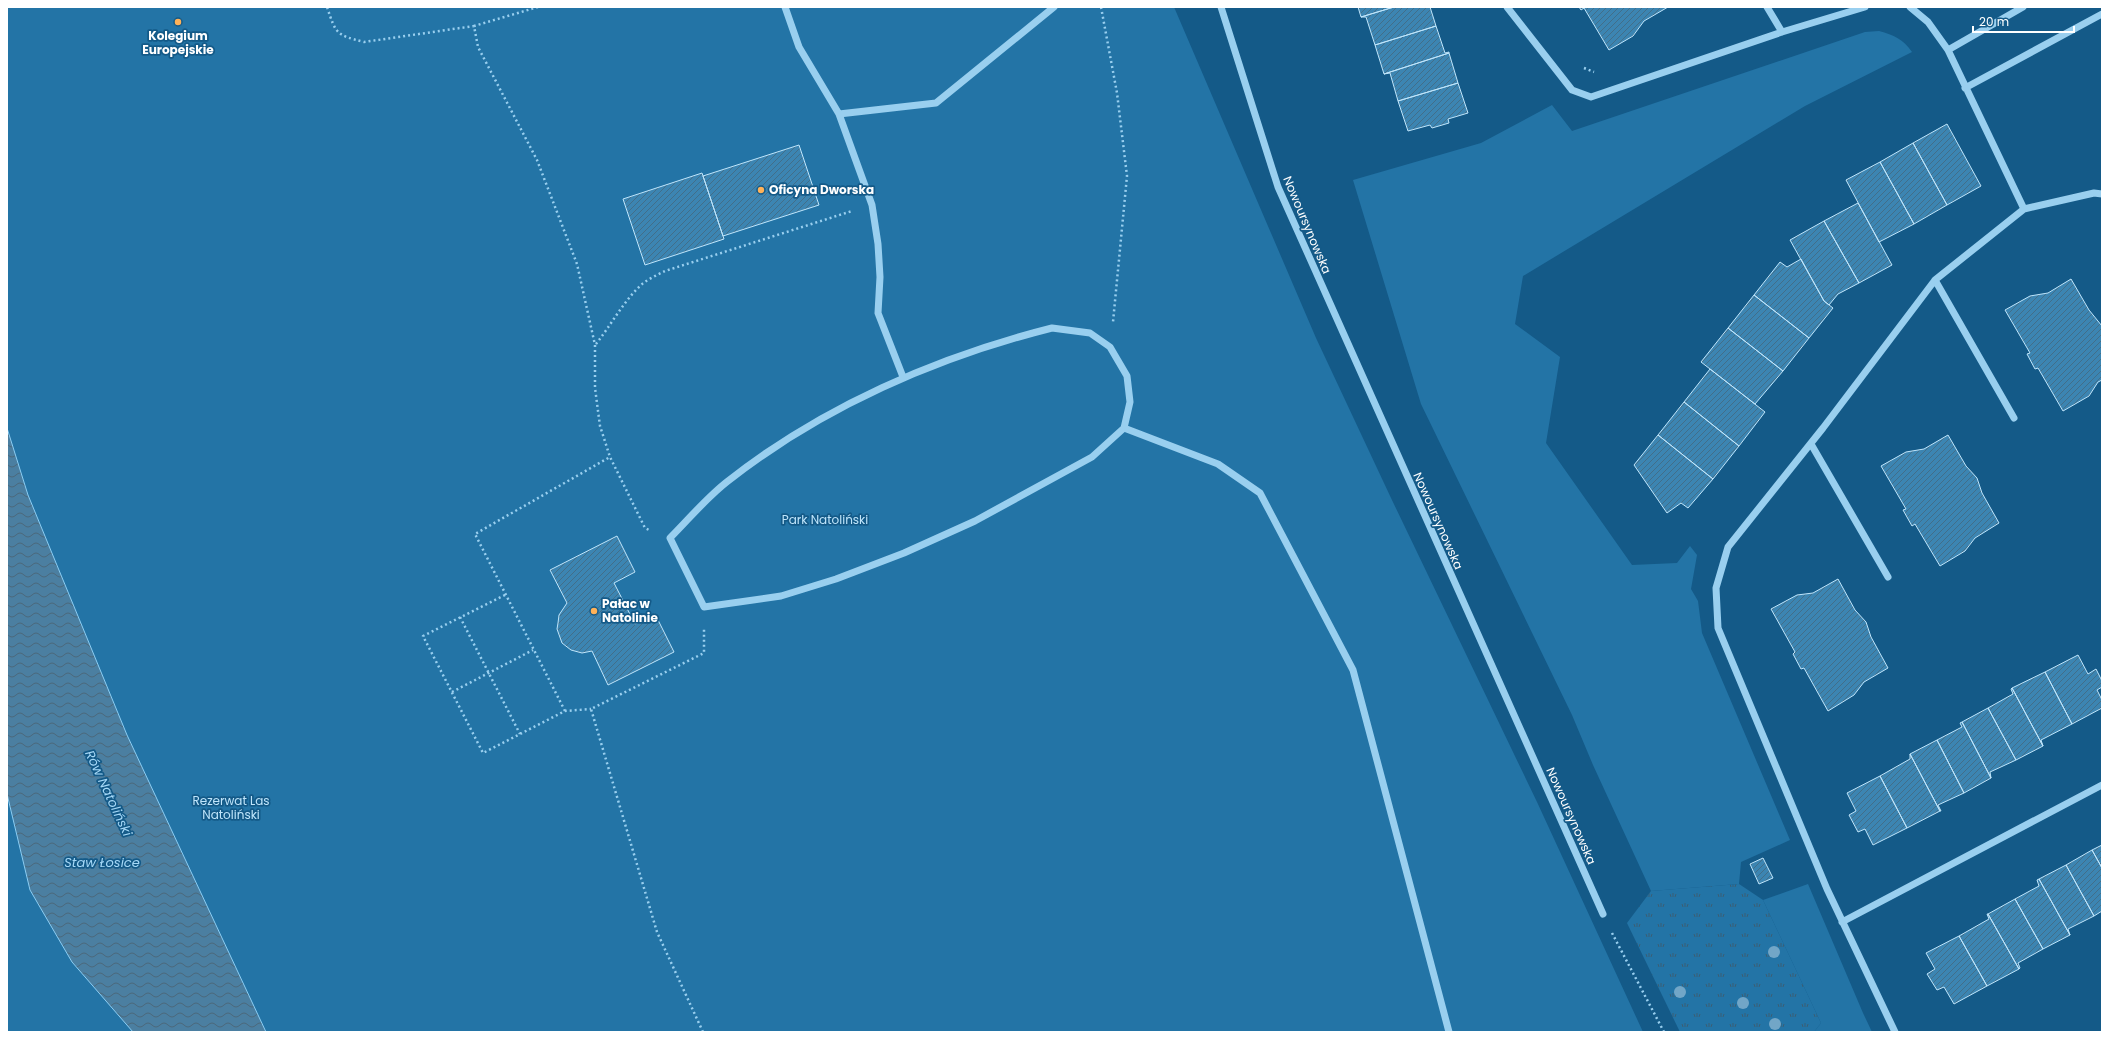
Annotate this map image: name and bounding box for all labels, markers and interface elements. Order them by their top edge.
scale bar [1973,8,2074,34]
text: 20 m [1979,13,2009,30]
marker: Kolegium Europejskie [173,17,183,27]
place label: Kolegium Europejskie [142,27,214,58]
street label: Nowoursynowska [1279,173,1336,276]
place label: Oficyna Dworska [769,181,874,198]
marker: Oficyna Dworska [756,185,766,195]
street label: Nowoursynowska [1409,470,1467,572]
park label: Park Natoliński [782,511,868,528]
place label: Pałac w Natolinie [602,595,658,626]
marker: Pałac w Natolinie [589,606,599,616]
water label: Rów Natoliński [80,747,137,840]
street label: Nowoursynowska [1542,765,1600,867]
park label: Rezerwat Las Natoliński [192,792,270,823]
water label: Staw Łosice [64,853,140,872]

